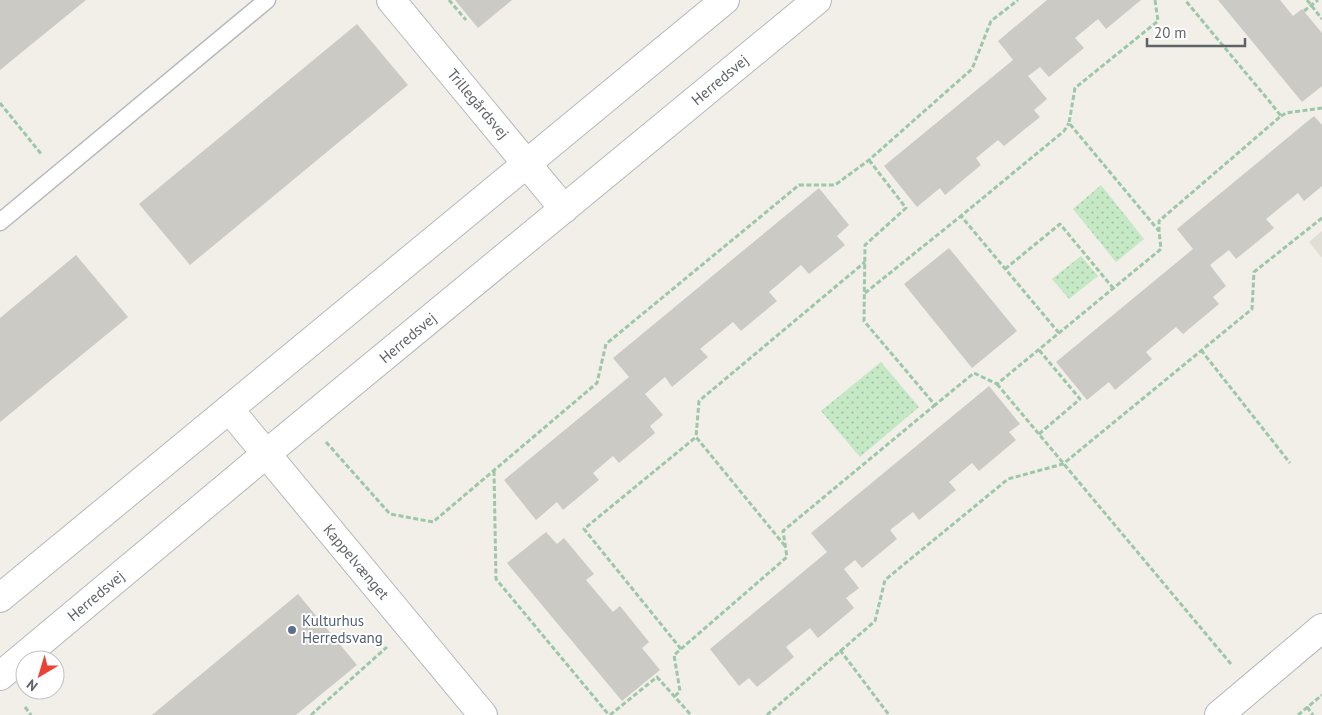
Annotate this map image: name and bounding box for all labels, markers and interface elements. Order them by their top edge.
scale bar [1147,15,1244,47]
text: 20 m [1154,23,1187,42]
street label: Herredsvej [687,50,752,109]
street label: Trillegårdsvej [444,65,513,143]
street label: Herredsvej [375,308,440,367]
street label: Kappelvænget [319,520,393,603]
street label: Herredsvej [63,566,128,625]
place label: Kulturhus Herredsvang [302,611,383,647]
marker: Kulturhus Herredsvang [286,624,298,636]
north arrow [15,650,65,700]
text: N [23,675,41,695]

